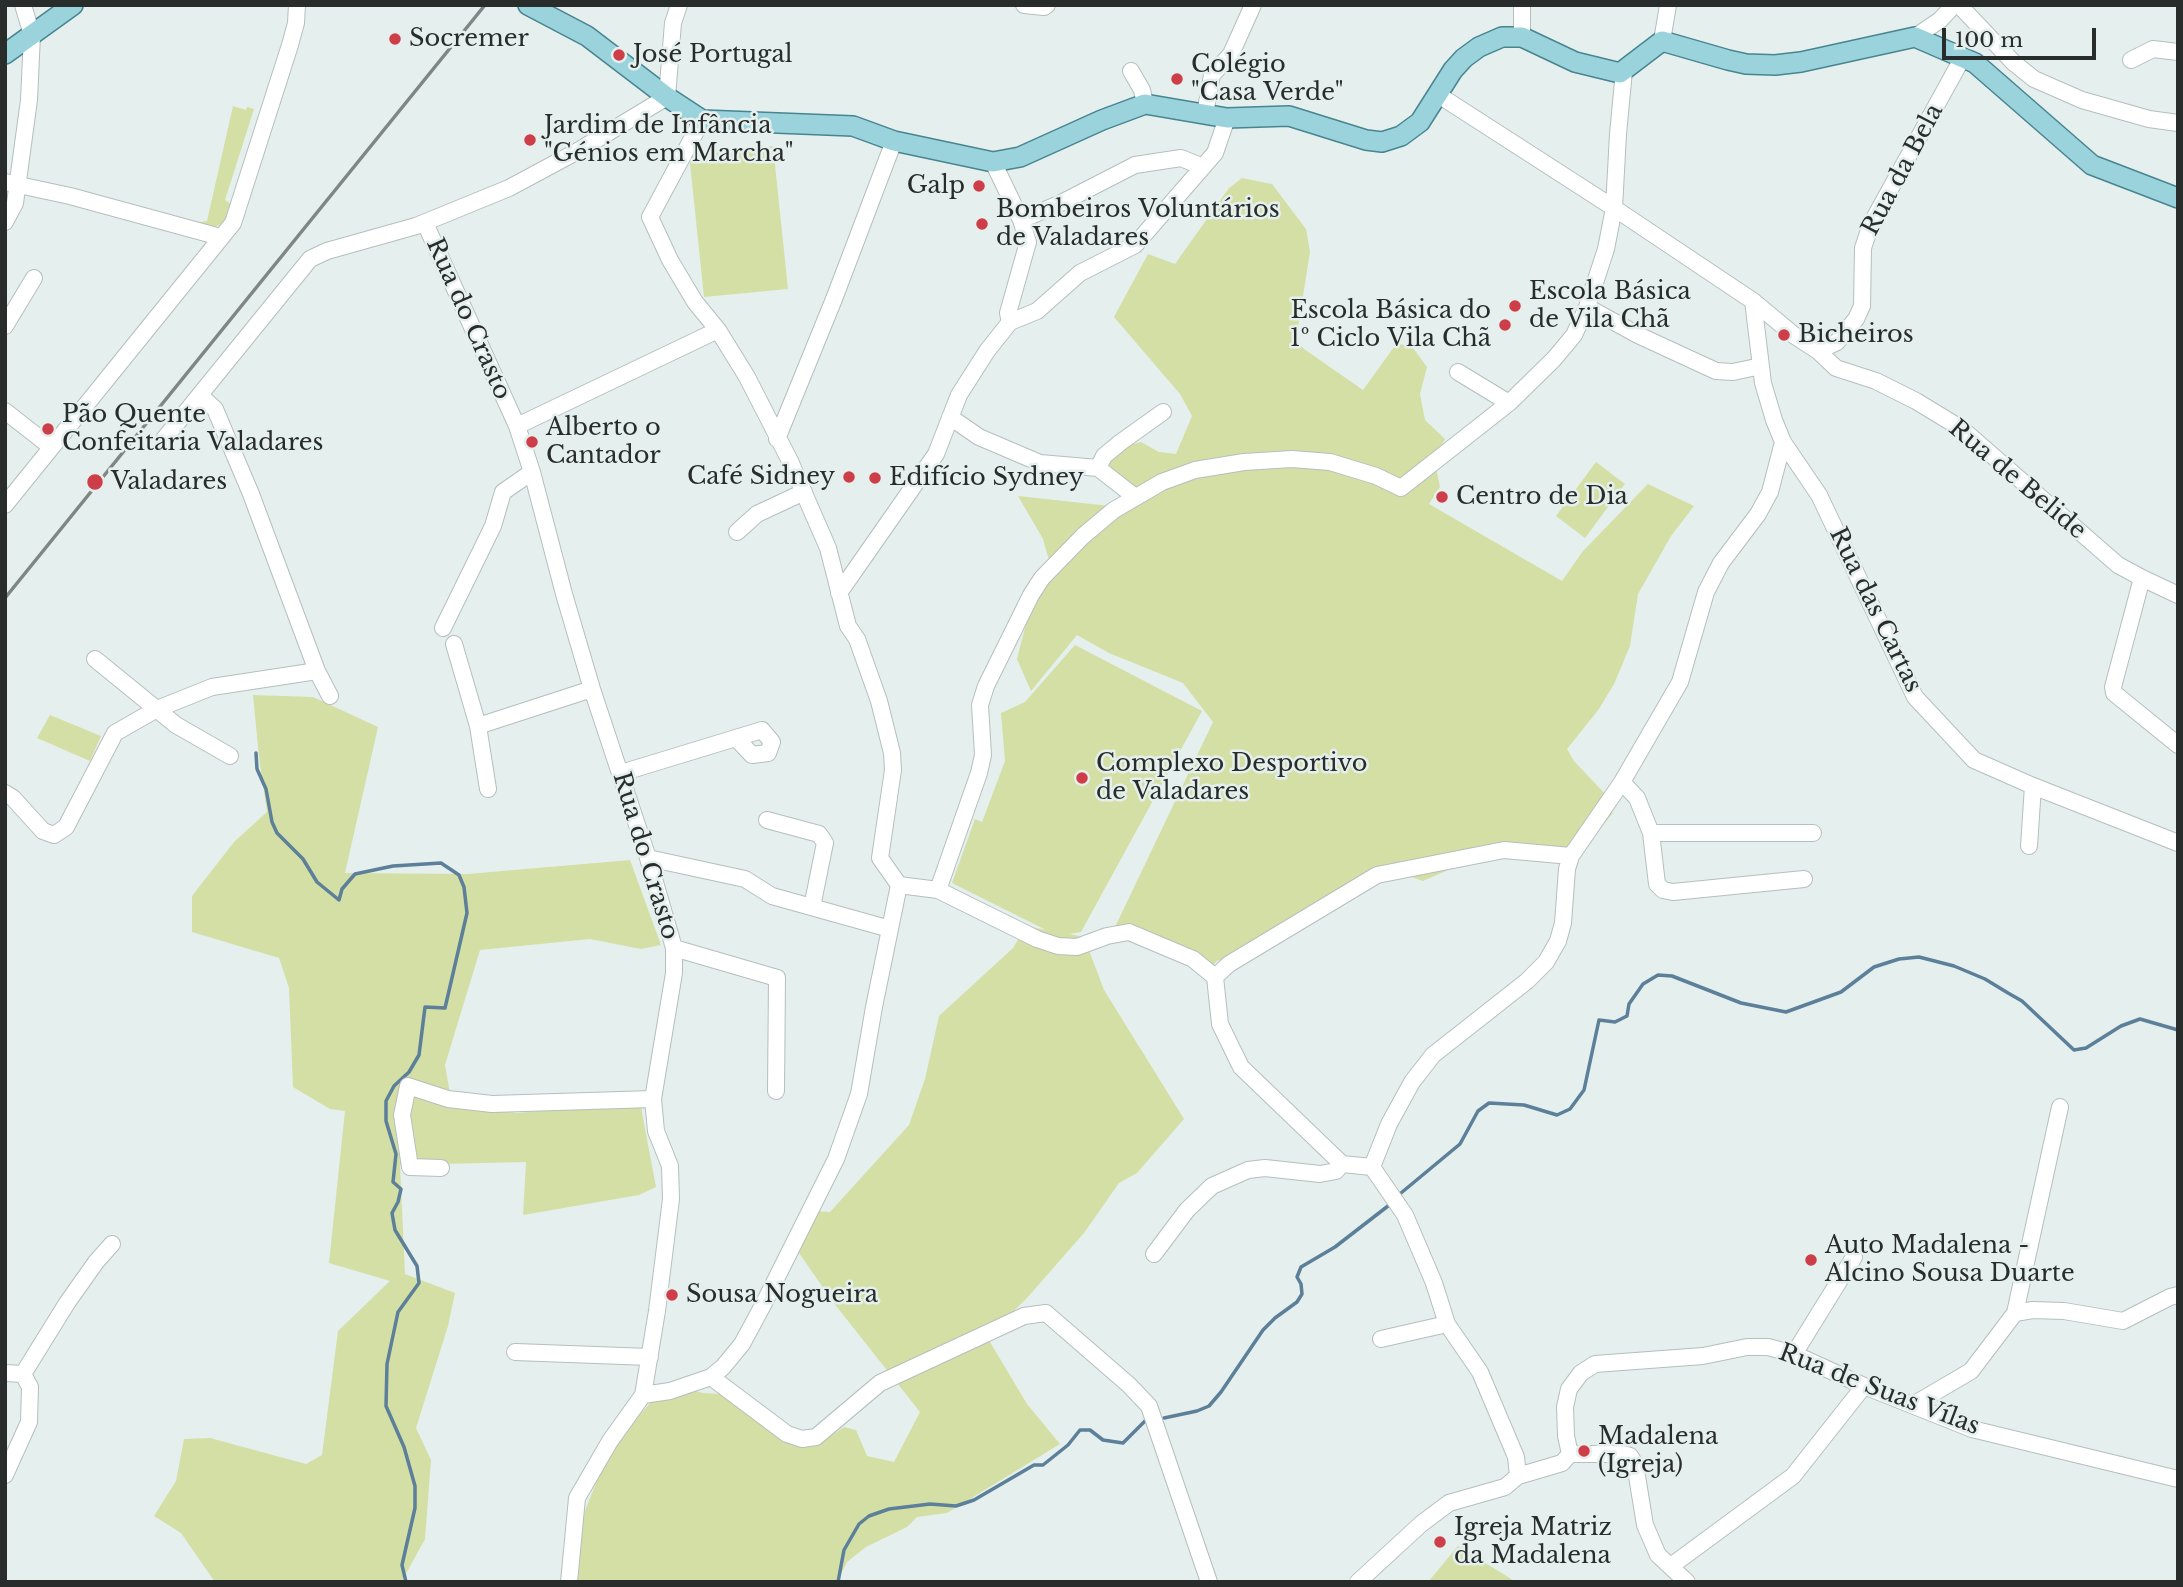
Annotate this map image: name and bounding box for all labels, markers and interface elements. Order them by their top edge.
scale bar [1945,14,2099,58]
place label: Socremer [409,25,529,53]
text: 100 m [1955,27,2023,53]
marker: Socremer [387,31,403,47]
place label: José Portugal [633,41,793,69]
marker: José Portugal [611,47,627,63]
place label: Colégio "Casa Verde" [1191,51,1343,107]
marker: Colégio "Casa Verde" [1169,71,1185,87]
street label: Rua da Bela [1856,99,1950,241]
place label: Jardim de Infância "Génios em Marcha" [544,112,793,168]
marker: Jardim de Infância "Génios em Marcha" [522,132,538,148]
place label: Galp [907,172,965,200]
marker: Galp [971,178,987,194]
place label: Bombeiros Voluntários de Valadares [996,196,1280,252]
marker: Bombeiros Voluntários de Valadares [974,216,990,232]
street label: Rua do Crasto [420,234,516,404]
place label: Escola Básica de Vila Chã [1529,278,1691,334]
place label: Escola Básica do 1º Ciclo Vila Chã [1290,297,1491,353]
marker: Escola Básica de Vila Chã [1507,298,1523,314]
marker: Escola Básica do 1º Ciclo Vila Chã [1497,317,1513,333]
place label: Bicheiros [1798,321,1914,349]
marker: Bicheiros [1776,327,1792,343]
place label: Pão Quente Confeitaria Valadares [62,401,323,457]
place label: Alberto o Cantador [546,414,661,470]
street label: Rua de Belide [1943,414,2091,546]
marker: Pão Quente Confeitaria Valadares [40,421,56,437]
marker: Alberto o Cantador [524,434,540,450]
place label: Café Sidney [687,463,835,491]
place label: Edifício Sydney [889,464,1084,492]
place label: Valadares [111,468,227,496]
marker: Café Sidney [841,469,857,485]
marker: Edifício Sydney [867,470,883,486]
marker: Valadares [85,472,105,492]
place label: Centro de Dia [1456,483,1628,511]
marker: Centro de Dia [1434,489,1450,505]
street label: Rua das Cartas [1823,523,1927,697]
place label: Complexo Desportivo de Valadares [1096,750,1367,806]
street label: Rua do Crasto [606,769,684,943]
marker: Complexo Desportivo de Valadares [1074,770,1090,786]
place label: Auto Madalena - Alcino Sousa Duarte [1825,1232,2075,1288]
marker: Auto Madalena - Alcino Sousa Duarte [1803,1252,1819,1268]
place label: Sousa Nogueira [686,1281,878,1309]
marker: Sousa Nogueira [664,1287,680,1303]
street label: Rua de Suas Vílas [1774,1338,1984,1442]
place label: Madalena (Igreja) [1598,1423,1718,1479]
marker: Madalena (Igreja) [1576,1443,1592,1459]
place label: Igreja Matriz da Madalena [1454,1514,1612,1570]
marker: Igreja Matriz da Madalena [1432,1534,1448,1550]

